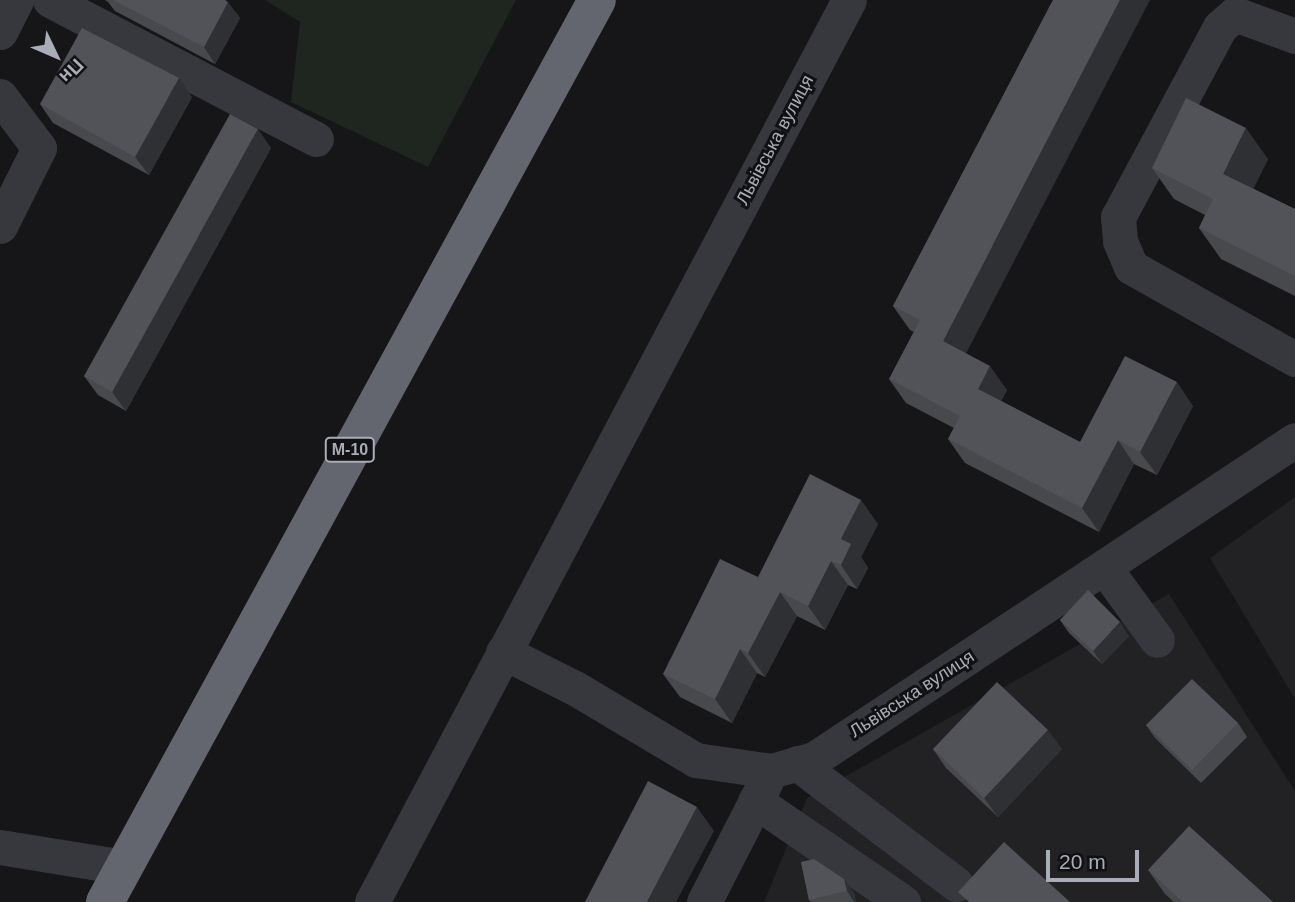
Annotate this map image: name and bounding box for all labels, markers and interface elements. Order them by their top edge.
north arrow [21,21,91,91]
text: Пн [55,55,88,87]
street label: Львівська вулиця [732,71,818,209]
road number: М-10 [324,438,376,463]
street label: Львівська вулиця [846,646,978,742]
scale bar [1050,836,1143,880]
text: 20 m [1059,850,1106,873]

